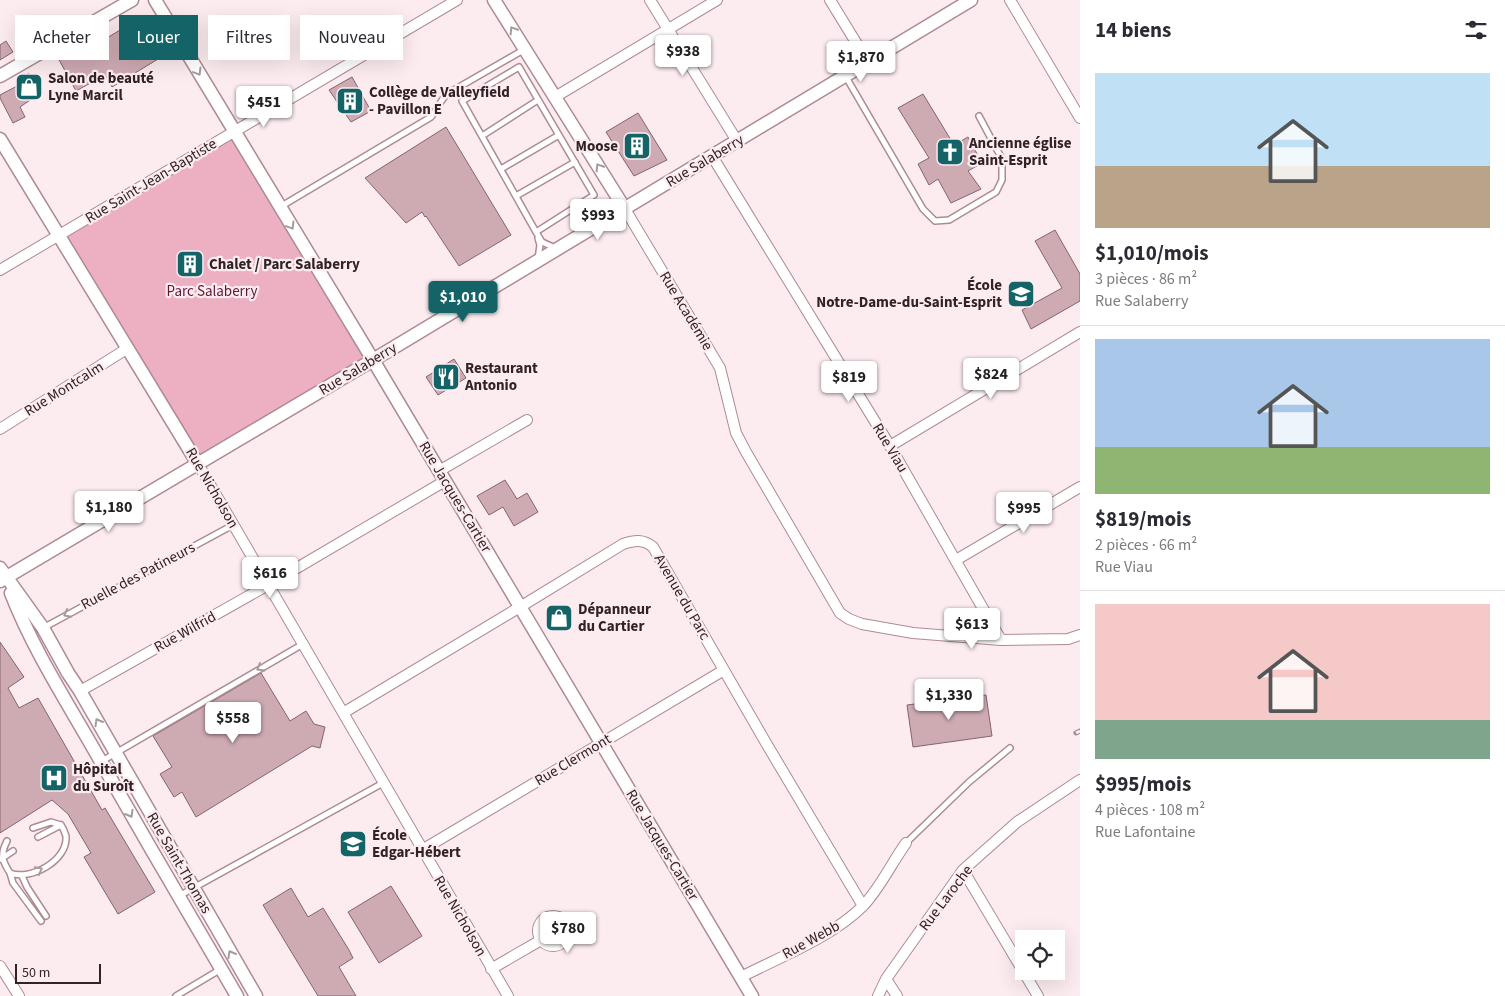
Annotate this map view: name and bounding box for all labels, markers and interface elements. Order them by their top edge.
chip: Acheter [15,15,109,60]
chip: Louer [119,15,198,60]
chip: Filtres [208,15,290,60]
chip: Nouveau [300,15,403,60]
text: 14 biens [1095,15,1171,45]
icon: filters [1462,16,1490,44]
one-way arrow [510,26,519,35]
pin: $938 [653,34,713,77]
text: $938 [666,40,700,62]
pin: $1,870 [820,41,902,83]
text: $1,870 [837,46,885,68]
one-way arrow [192,66,202,75]
place label: Salon de beauté Lyne Marcil [48,68,154,106]
shop icon: Salon de beauté Lyne Marcil [14,72,44,102]
place label: Collège de Valleyfield - Pavillon E [369,82,510,120]
pin: $451 [234,86,294,128]
building icon: Collège de Valleyfield - Pavillon E [335,86,365,116]
text: $451 [247,91,281,113]
icon: home [1248,106,1338,196]
street label: Rue Salaberry [662,129,748,193]
building icon: Moose [622,131,652,161]
street label: Rue Saint-Jean-Baptiste [81,133,221,229]
place label: Ancienne église Saint-Esprit [968,133,1072,171]
place label: Moose [576,136,618,157]
church icon: Ancienne église Saint-Esprit [935,137,965,167]
one-way arrow [596,164,605,173]
pin: $993 [568,198,628,241]
text: $993 [581,204,615,226]
one-way arrow [285,220,295,229]
text: $1,010/mois [1095,238,1209,268]
building icon: Chalet / Parc Salaberry [175,249,205,279]
place label: Chalet / Parc Salaberry [209,254,360,275]
street label: Rue Académie [654,268,718,354]
text: 3 pièces · 86 m² [1095,268,1197,290]
place label: École Notre-Dame-du-Saint-Esprit [816,275,1002,313]
school or university icon: École Notre-Dame-du-Saint-Esprit [1006,279,1036,309]
pin: $1,010 [422,280,504,323]
park label: Parc Salaberry [167,281,257,302]
text: $1,010 [439,286,487,308]
text: Rue Salaberry [1095,290,1188,312]
street label: Rue Salaberry [315,337,401,401]
street label: Rue Montcalm [20,356,108,422]
place label: Restaurant Antonio [464,358,538,396]
pin: $824 [961,358,1021,400]
pin: $819 [819,360,879,403]
restaurant icon: Restaurant Antonio [431,362,461,392]
text: $824 [974,363,1008,385]
text: $819 [832,366,866,388]
icon: home [1248,371,1338,461]
street label: Rue Viau [867,419,913,477]
street label: Rue Jacques-Cartier [414,438,497,557]
street label: Rue Nicholson [180,444,244,532]
pin: $1,180 [68,490,150,533]
pin: $995 [994,492,1054,534]
text: $1,180 [85,496,133,518]
text: $995 [1007,497,1041,519]
text: $819/mois [1095,504,1191,534]
text: 2 pièces · 66 m² [1095,534,1197,556]
street label: Ruelle des Patineurs [77,537,199,615]
street label: Avenue du Parc [649,550,715,644]
pin: $616 [240,556,300,599]
text: Rue Viau [1095,556,1153,578]
text: $616 [253,562,287,584]
place label: Dépanneur du Cartier [578,599,651,637]
shop icon: Dépanneur du Cartier [544,603,574,633]
street label: Rue Wilfrid [150,606,220,658]
one-way arrow [64,608,73,618]
pin: $613 [942,608,1002,650]
text: $613 [955,613,989,635]
icon: home [1248,636,1338,726]
one-way arrow [257,662,266,672]
pin: $1,330 [908,678,990,721]
text: $1,330 [925,684,973,706]
pin: $558 [203,702,263,744]
text: $558 [216,707,250,729]
one-way arrow [94,719,104,728]
street label: Rue Clermont [531,729,615,791]
place label: Hôpital du Suroît [73,759,134,797]
hospital icon: Hôpital du Suroît [39,763,69,793]
text: $995/mois [1095,769,1191,799]
street label: Rue Jacques-Cartier [621,786,704,905]
text: 4 pièces · 108 m² [1095,799,1205,821]
street label: Rue Saint-Thomas [141,808,217,918]
one-way arrow [124,809,134,818]
text: Rue Lafontaine [1095,821,1195,843]
place label: École Edgar-Hébert [372,825,461,863]
school or university icon: École Edgar-Hébert [338,829,368,859]
street label: Rue Laroche [914,861,978,935]
one-way arrow [33,866,42,876]
street label: Rue Nicholson [428,872,492,960]
pin: $780 [538,912,598,954]
street label: Rue Webb [778,916,844,964]
text: $780 [551,917,585,939]
map controls [1015,930,1065,980]
button: locate [1015,930,1065,980]
one-way arrow [228,950,238,959]
scale bar [15,961,101,984]
text: 50 m [22,963,50,983]

